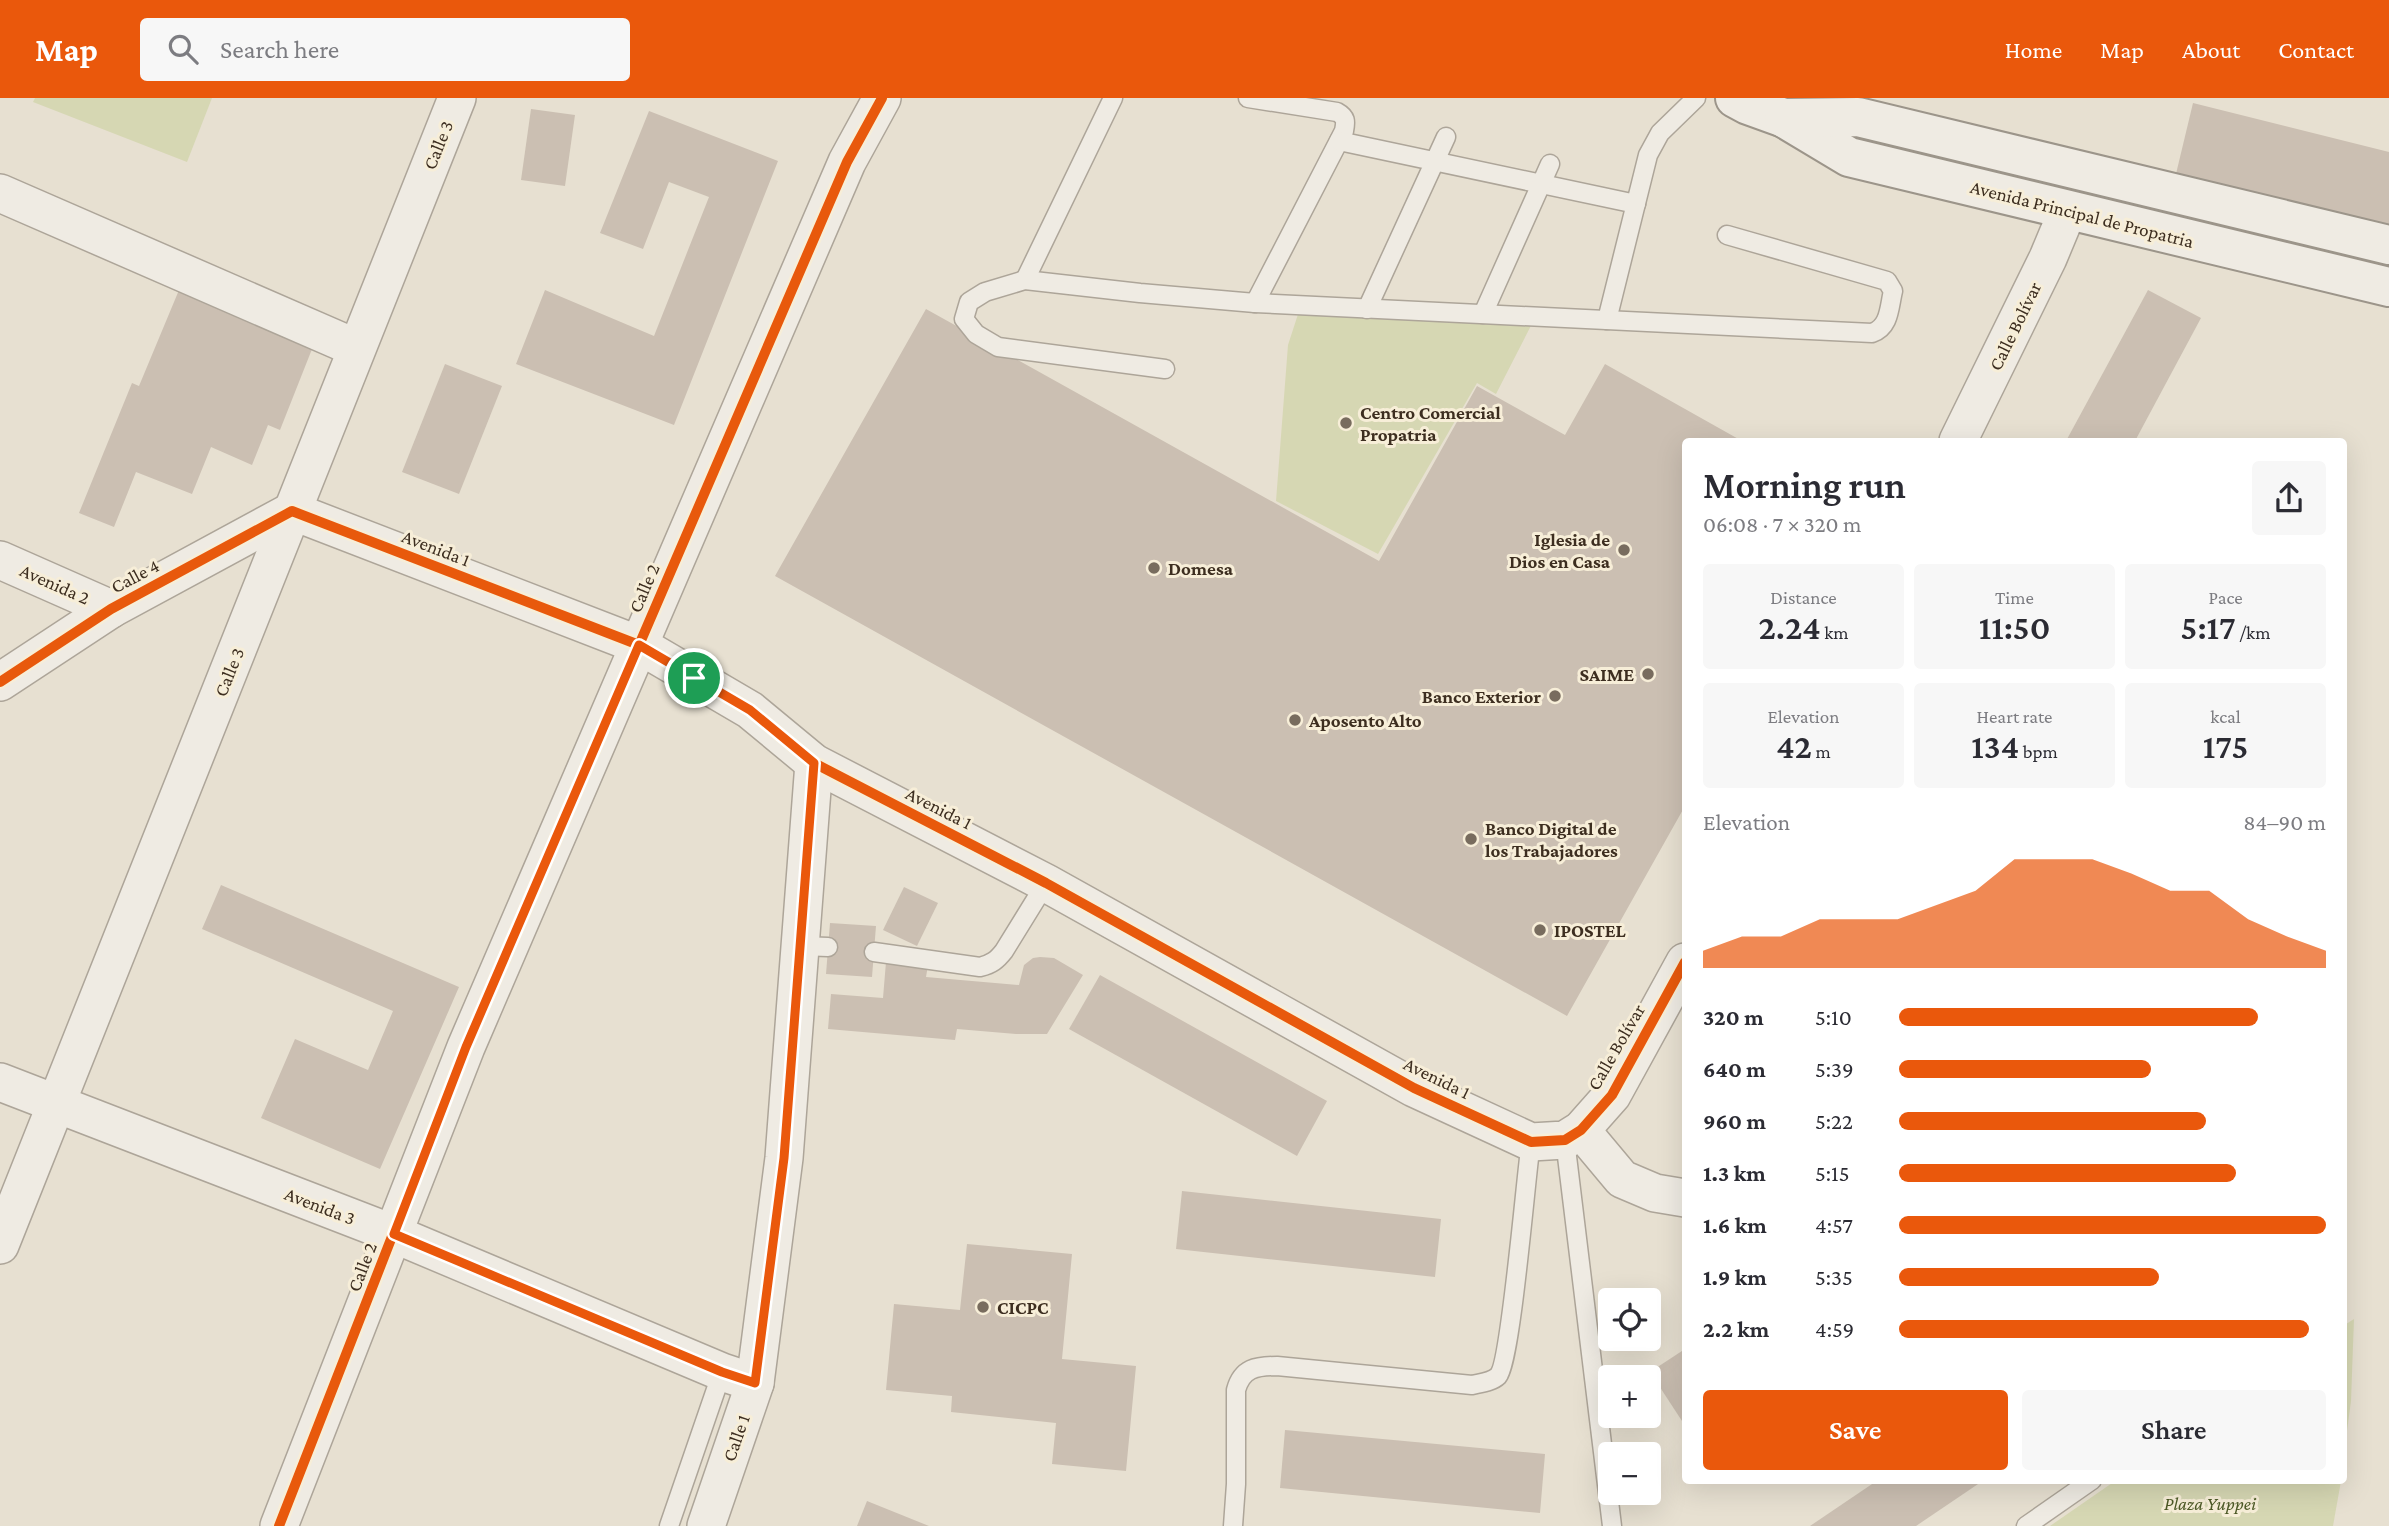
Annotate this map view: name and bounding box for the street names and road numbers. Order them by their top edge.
street label: Calle 3 [419,118,457,172]
street label: Avenida Principal de Propatria [1968,176,2196,252]
street label: Calle Bolívar [1985,278,2046,374]
street label: Avenida 1 [399,525,473,571]
street label: Calle 4 [107,555,163,597]
street label: Avenida 2 [17,559,93,609]
street label: Calle 2 [624,560,664,616]
street label: Calle 3 [210,645,248,699]
street label: Avenida 1 [903,782,975,834]
street label: Calle Bolívar [1583,1000,1649,1094]
street label: Avenida 1 [1400,1053,1474,1103]
street label: Avenida 3 [282,1183,358,1229]
street label: Calle 2 [343,1239,381,1295]
street label: Calle 1 [718,1412,754,1464]

